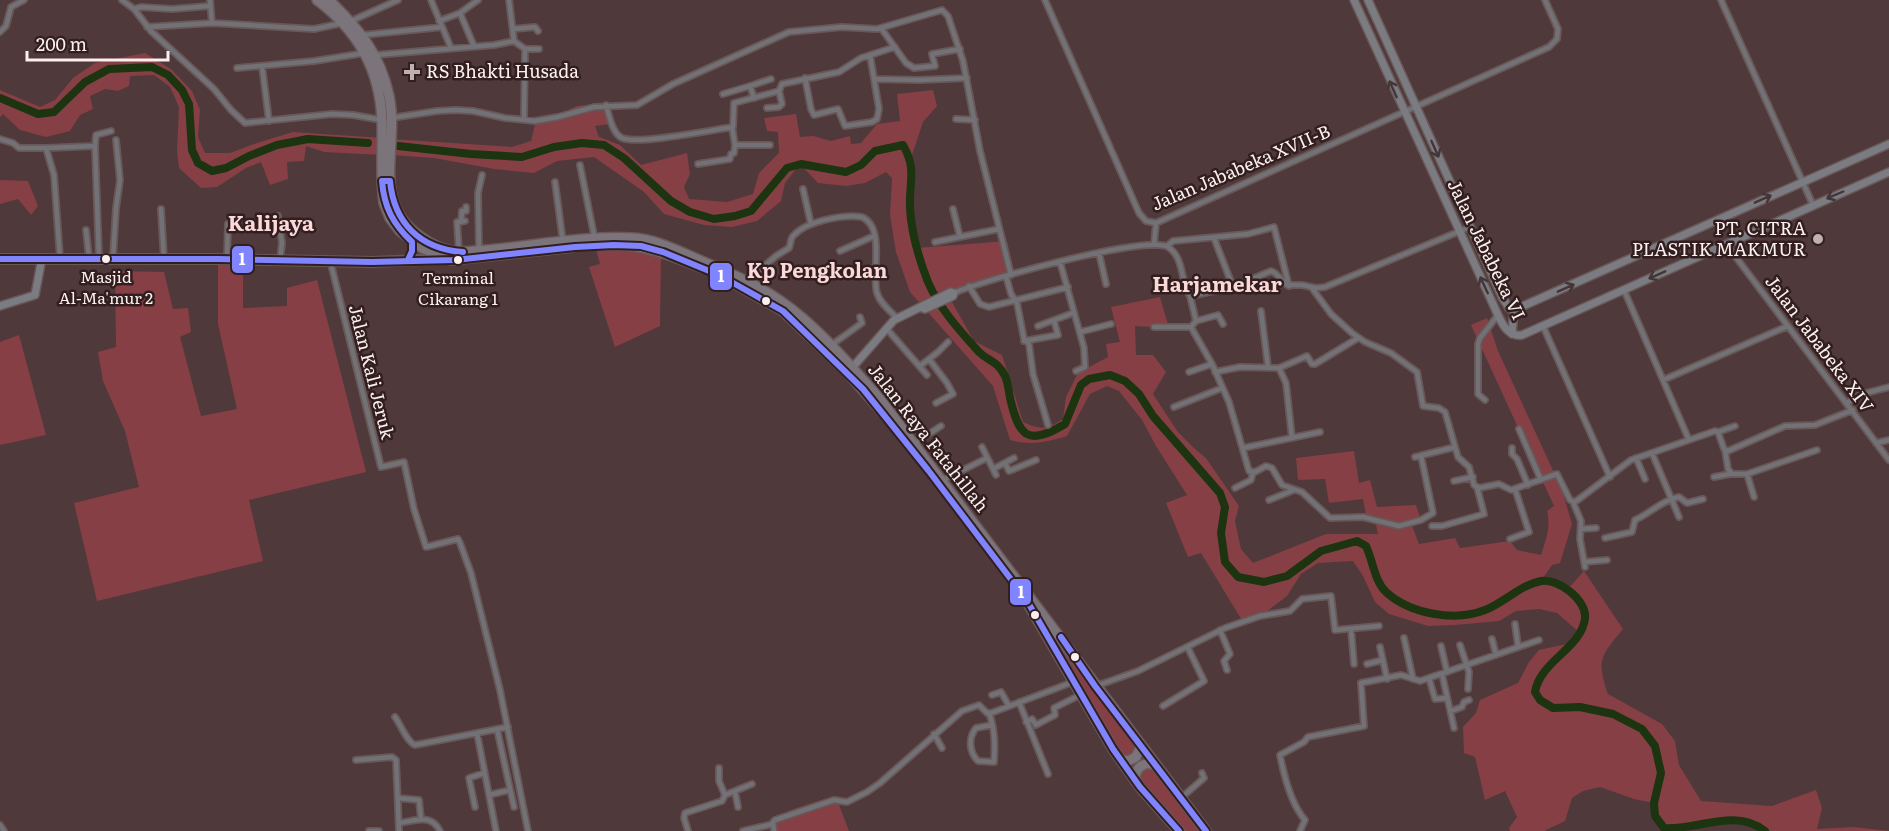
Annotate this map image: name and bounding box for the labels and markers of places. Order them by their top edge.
place label: RS Bhakti Husada [426,57,579,84]
marker: RS Bhakti Husada [403,63,421,81]
place label: PT. CITRA PLASTIK MAKMUR [1632,214,1806,262]
marker: PT. CITRA PLASTIK MAKMUR [1811,232,1825,246]
marker: Masjid Al-Ma'mur 2 [100,253,112,265]
marker: Terminal Cikarang 1 [452,254,464,266]
place label: Masjid Al-Ma'mur 2 [59,264,153,309]
place label: Terminal Cikarang 1 [418,265,498,310]
unlabelled marker [760,295,772,307]
unlabelled marker [1029,609,1041,621]
unlabelled marker [1069,651,1081,663]

